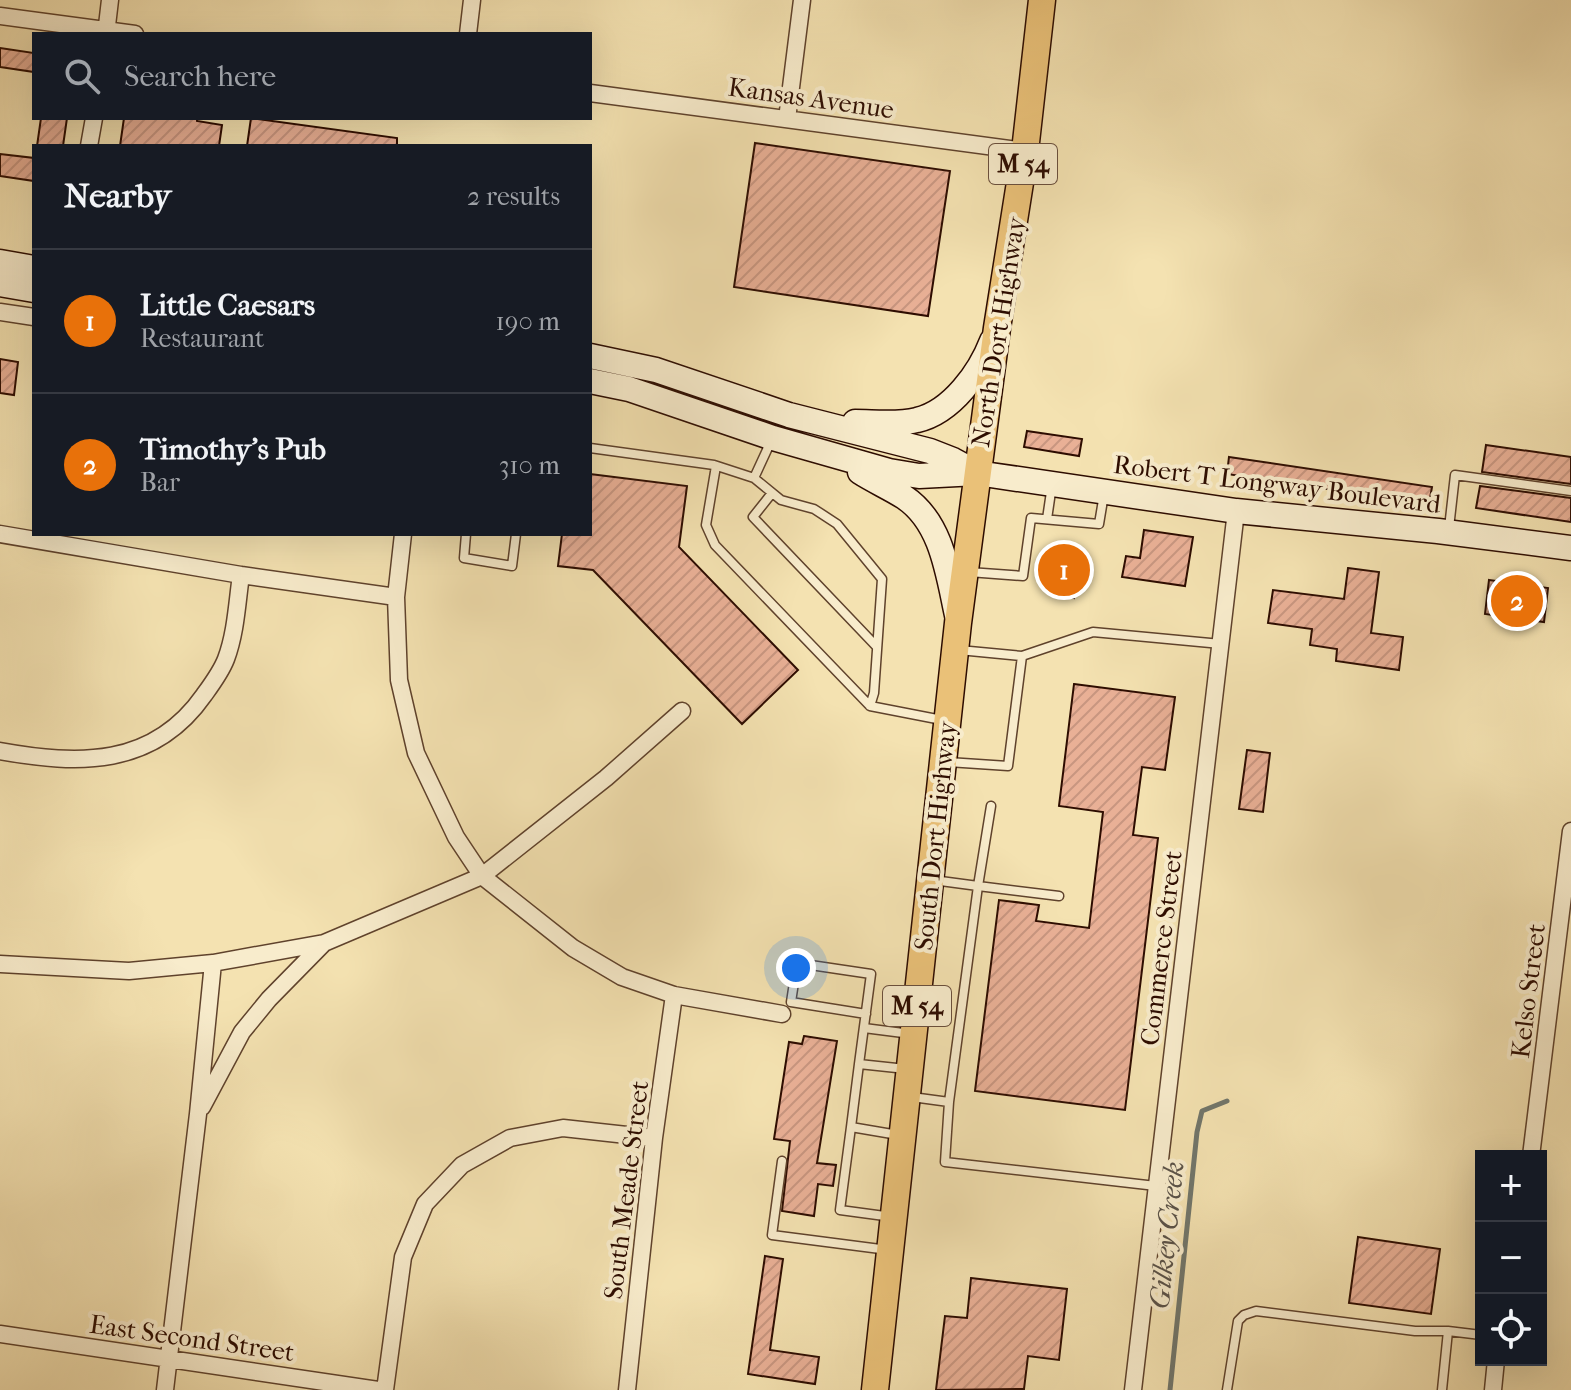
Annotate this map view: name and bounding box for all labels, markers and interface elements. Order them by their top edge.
search box [32,32,592,120]
icon: search [60,54,104,98]
text: Search here [124,59,276,94]
street label: Kansas Avenue [726,72,896,125]
road number: M 54 [989,144,1057,184]
text: Nearby [64,176,171,216]
text: 2 results [467,181,560,212]
street label: North Dort Highway [965,214,1032,449]
text: Little Caesars [140,288,315,323]
text: 1 [85,306,95,337]
text: 190 m [496,306,560,337]
text: Restaurant [140,323,264,354]
text: Timothy's Pub [140,432,326,467]
street label: Robert T Longway Boulevard [1112,449,1443,520]
text: 2 [83,450,97,481]
text: 310 m [499,450,560,481]
text: Bar [140,467,180,498]
pin: 1 [1038,540,1090,600]
pin: 2 [1491,571,1543,631]
street label: South Dort Highway [908,719,963,952]
street label: Commerce Street [1134,848,1189,1047]
street label: Kelso Street [1505,921,1552,1060]
your location [776,948,816,988]
road number: M 54 [883,986,951,1026]
street label: South Meade Street [598,1078,655,1301]
map controls [1475,1150,1547,1366]
button: + [1475,1150,1547,1222]
water label: Gilkey Creek [1142,1160,1191,1310]
button: − [1475,1222,1547,1294]
button: locate [1475,1294,1547,1366]
street label: East Second Street [88,1309,297,1368]

